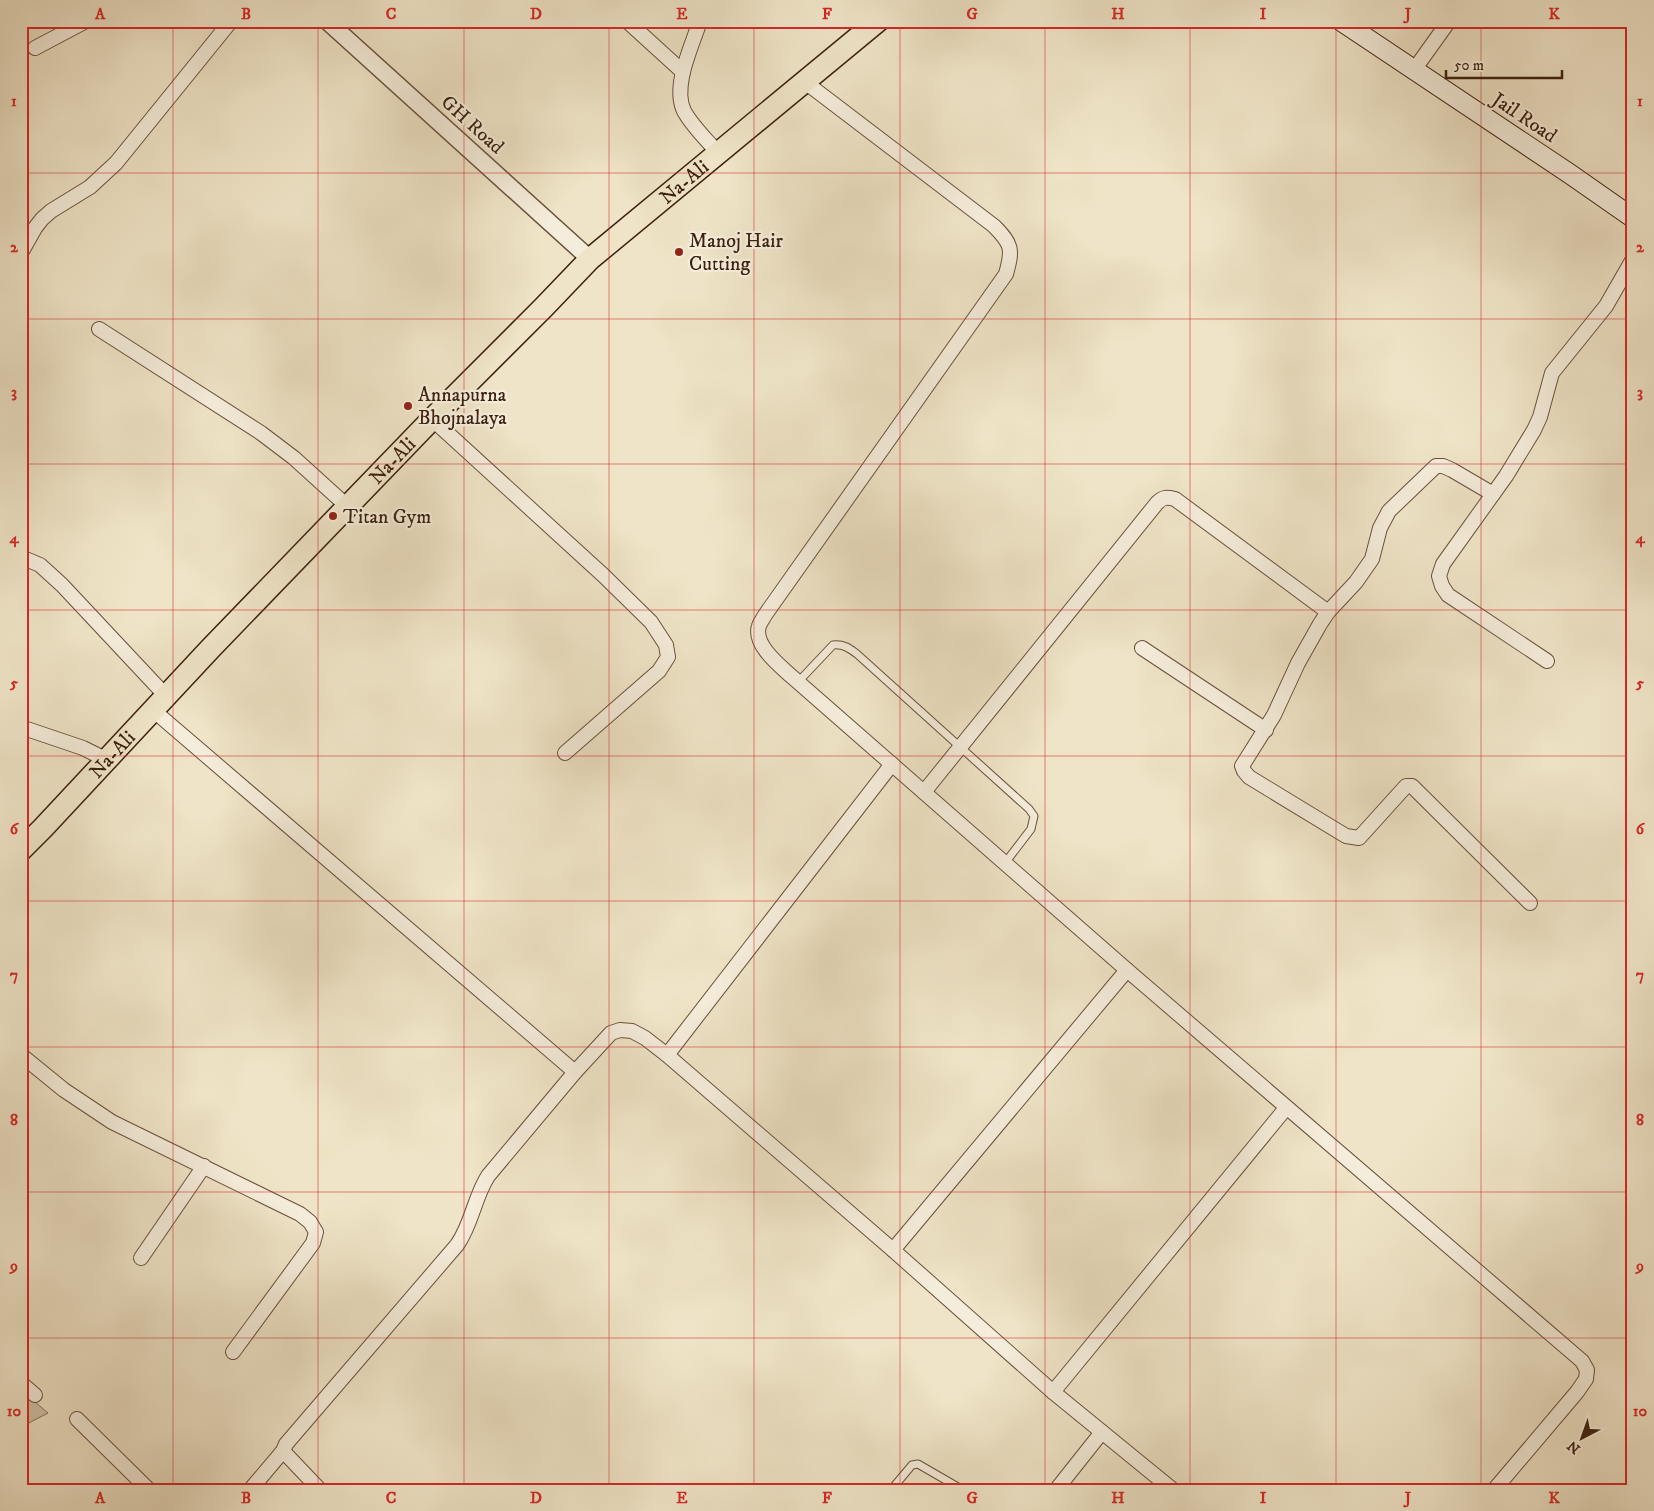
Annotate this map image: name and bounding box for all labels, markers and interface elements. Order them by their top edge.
text: A [94,4,106,24]
text: B [241,4,251,24]
text: C [386,4,396,24]
text: D [530,4,542,24]
text: E [676,4,688,24]
text: F [822,4,832,24]
text: G [966,4,978,24]
text: H [1111,4,1125,24]
text: I [1260,4,1267,24]
text: J [1403,4,1412,24]
text: K [1548,4,1560,24]
scale bar [1446,48,1563,80]
text: 50 m [1454,56,1484,75]
street label: Jail Road [1485,86,1561,149]
street label: GH Road [435,90,509,160]
text: 1 [11,91,17,111]
text: 1 [1637,91,1643,111]
street label: Na-Ali [655,155,714,210]
place label: Manoj Hair Cutting [689,229,783,277]
text: 2 [10,237,19,257]
text: 2 [1636,237,1645,257]
marker: Manoj Hair Cutting [673,246,685,258]
text: 3 [11,382,17,402]
text: 3 [1637,382,1643,402]
place label: Annapurna Bhojnalaya [418,383,507,431]
marker: Annapurna Bhojnalaya [402,400,414,412]
street label: Na-Ali [364,432,422,490]
place label: Titan Gym [343,505,431,530]
marker: Titan Gym [327,510,339,522]
text: 4 [8,528,19,548]
text: 4 [1634,528,1645,548]
text: 5 [9,673,18,693]
text: 5 [1635,673,1644,693]
street label: Na-Ali [85,726,141,784]
text: 6 [10,819,20,839]
text: 6 [1636,819,1646,839]
text: 7 [10,965,18,985]
text: 7 [1636,965,1644,985]
text: 8 [10,1110,18,1130]
text: 8 [1636,1110,1644,1130]
text: 9 [9,1256,18,1276]
text: 9 [1635,1256,1644,1276]
text: 10 [7,1401,22,1421]
text: 10 [1633,1401,1648,1421]
north arrow [1556,1414,1606,1464]
text: N [1564,1436,1584,1458]
text: A [94,1488,106,1508]
text: B [241,1488,251,1508]
text: C [386,1488,396,1508]
text: D [530,1488,542,1508]
text: E [676,1488,688,1508]
text: F [822,1488,832,1508]
text: G [966,1488,978,1508]
text: H [1111,1488,1125,1508]
text: I [1260,1488,1267,1508]
text: J [1403,1488,1412,1508]
text: K [1548,1488,1560,1508]

